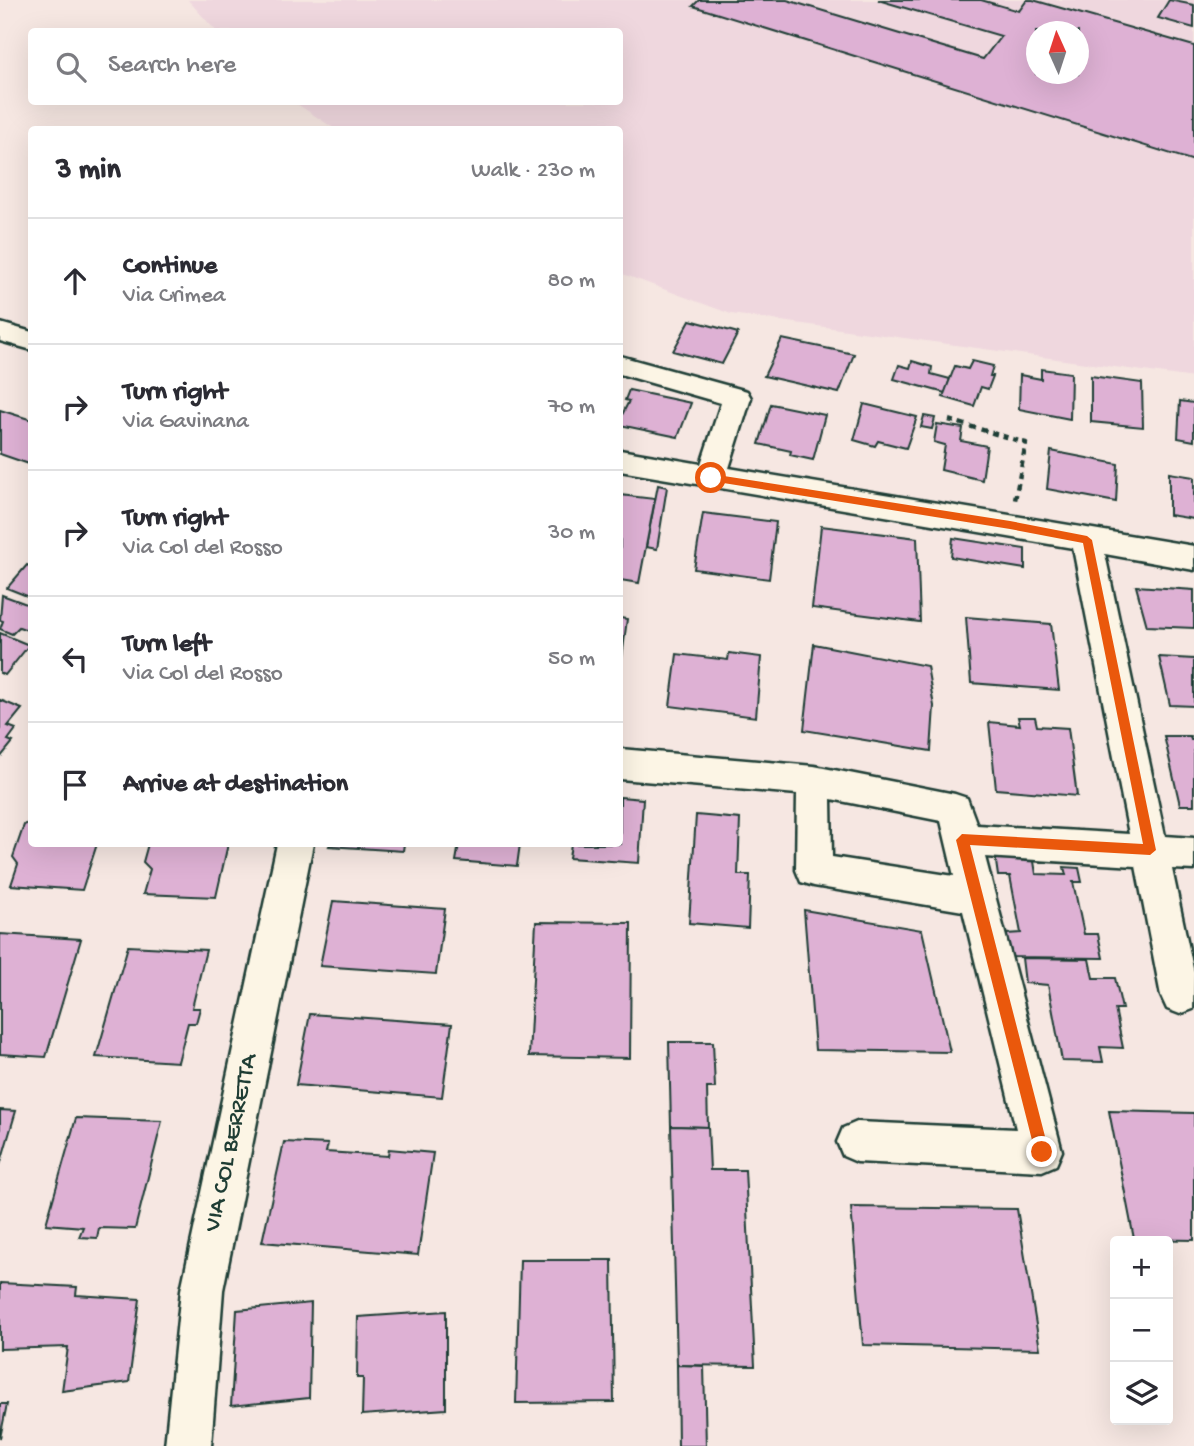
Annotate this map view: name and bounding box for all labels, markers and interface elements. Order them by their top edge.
north arrow [1026,21,1089,84]
search box [28,28,623,105]
icon: search [52,48,90,86]
text: Search here [108,51,236,82]
text: 3 min [56,154,121,189]
text: Walk · 230 m [471,158,595,185]
text: Continue [123,252,217,283]
icon: ahead [56,262,94,300]
text: 80 m [548,268,595,295]
text: Via Crimea [123,283,226,310]
text: Turn right [123,378,227,409]
icon: right [56,388,94,426]
text: 70 m [548,394,595,421]
text: Via Gavinana [123,409,249,436]
route start [695,462,726,493]
text: Turn right [123,504,227,535]
icon: right [56,514,94,552]
text: 30 m [548,520,595,547]
text: Via Col del Rosso [123,535,283,562]
text: Turn left [123,630,211,661]
icon: left [56,640,94,678]
text: 50 m [548,646,595,673]
text: Via Col del Rosso [123,661,283,688]
icon: arrive [56,766,94,804]
text: Arrive at destination [123,770,348,801]
street label: VIA COL BERRETTA [199,1050,265,1235]
route end [1026,1136,1057,1167]
map controls [1110,1236,1173,1425]
button: + [1110,1236,1173,1299]
button: − [1110,1299,1173,1362]
button: layers [1110,1362,1173,1425]

